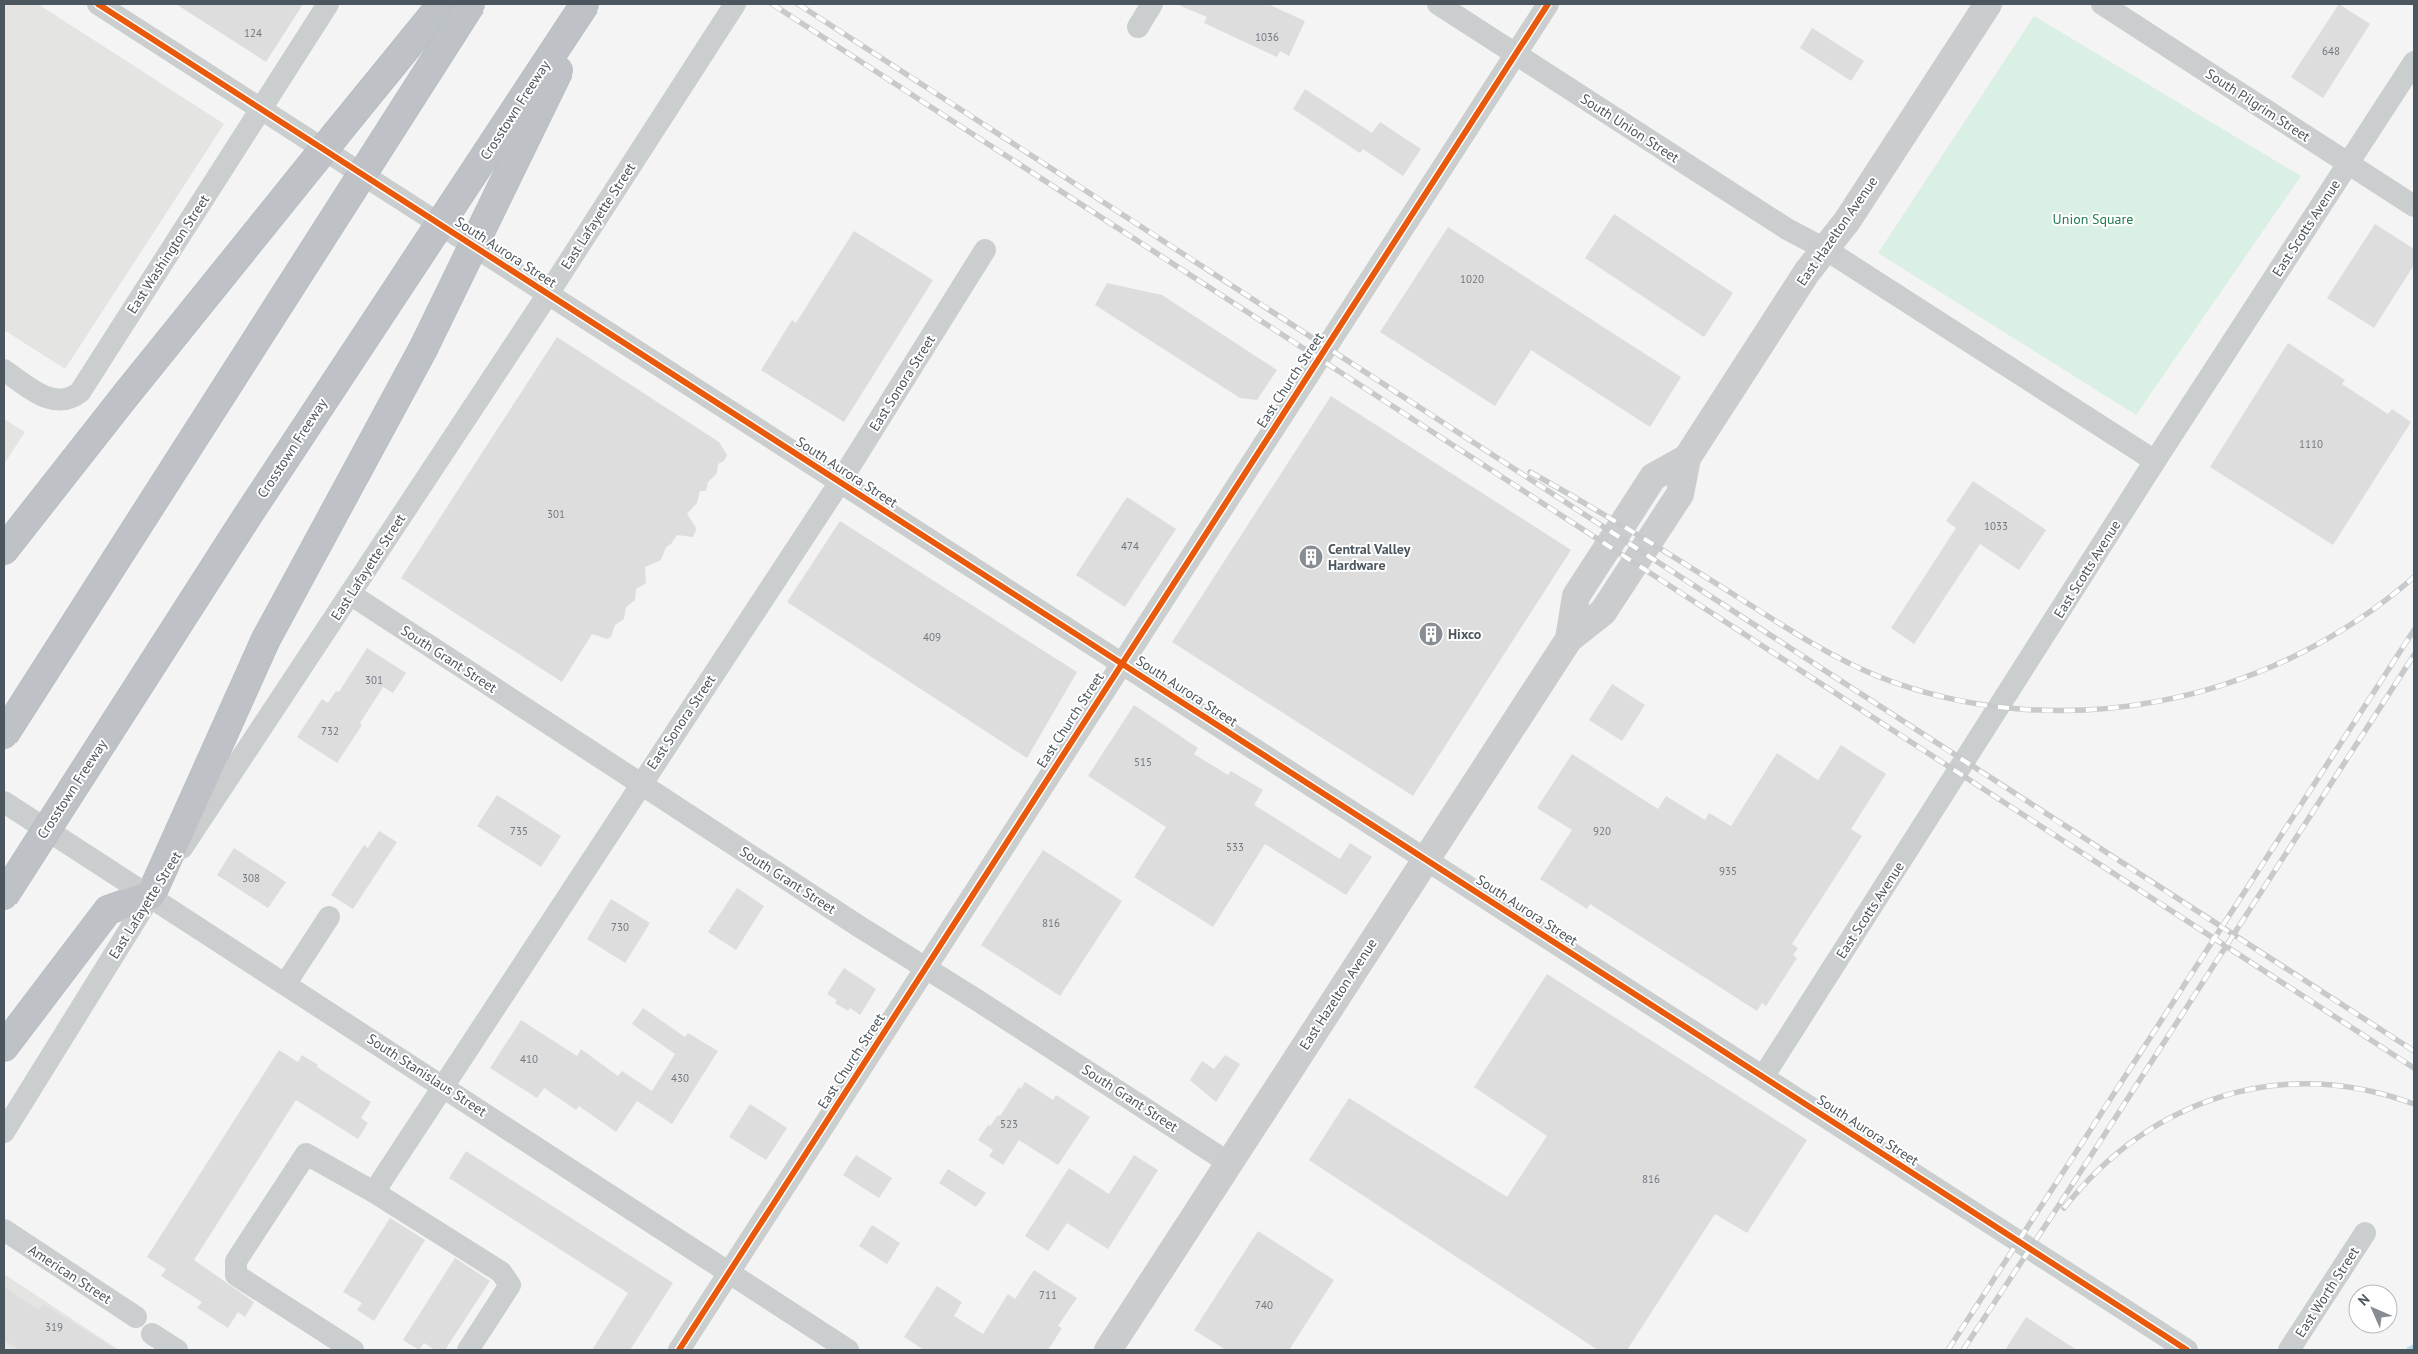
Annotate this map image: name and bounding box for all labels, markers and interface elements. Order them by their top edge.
house number: 124 [244,26,262,40]
house number: 1036 [1255,30,1279,44]
house number: 648 [2322,44,2340,58]
street label: Crosstown Freeway [476,56,554,163]
street label: South Pilgrim Street [2202,64,2314,146]
street label: South Union Street [1577,89,1683,167]
street label: East Lafayette Street [557,159,639,273]
street label: East Hazelton Avenue [1793,173,1881,289]
street label: East Scotts Avenue [2268,176,2344,280]
street label: East Washington Street [123,191,213,317]
park label: Union Square [2053,210,2133,228]
street label: South Aurora Street [452,212,560,292]
house number: 1020 [1460,272,1484,286]
street label: East Church Street [1252,329,1328,431]
street label: East Sonora Street [865,331,939,434]
street label: Crosstown Freeway [253,394,331,501]
street label: South Aurora Street [793,432,901,512]
house number: 1110 [2299,437,2323,451]
house number: 301 [547,507,565,521]
street label: East Lafayette Street [327,510,409,624]
street label: East Scotts Avenue [2050,517,2124,621]
house number: 1033 [1984,519,2008,533]
house number: 474 [1121,539,1139,553]
place label: Central Valley Hardware [1328,540,1411,574]
building icon: Central Valley Hardware [1298,544,1324,570]
street label: South Grant Street [398,621,501,697]
building icon: Hixco [1418,621,1444,647]
place label: Hixco [1448,625,1482,643]
house number: 409 [923,630,941,644]
street label: South Aurora Street [1133,651,1241,731]
street label: East Church Street [1032,669,1108,771]
street label: East Sonora Street [643,671,719,773]
house number: 301 [365,673,383,687]
house number: 732 [321,724,339,738]
street label: Crosstown Freeway [33,735,111,842]
house number: 515 [1134,755,1152,769]
house number: 735 [510,824,528,838]
house number: 920 [1593,824,1611,838]
house number: 533 [1226,840,1244,854]
street label: South Grant Street [737,842,840,918]
street label: East Lafayette Street [105,848,186,962]
street label: East Scotts Avenue [1832,858,1908,962]
house number: 935 [1719,864,1737,878]
street label: South Aurora Street [1473,870,1581,950]
house number: 308 [242,871,260,885]
house number: 816 [1042,916,1060,930]
house number: 730 [611,920,629,934]
street label: East Hazelton Avenue [1295,935,1381,1053]
street label: East Church Street [813,1010,889,1112]
street label: South Stanislaus Street [364,1030,490,1121]
house number: 410 [520,1052,538,1066]
street label: South Grant Street [1079,1060,1182,1136]
house number: 430 [671,1071,689,1085]
street label: South Aurora Street [1814,1090,1922,1170]
house number: 523 [1000,1117,1018,1131]
house number: 816 [1642,1172,1660,1186]
street label: American Street [25,1240,115,1308]
street label: East Worth Street [2291,1243,2363,1341]
north arrow [2348,1284,2398,1334]
house number: 711 [1039,1288,1057,1302]
text: N [2354,1290,2373,1309]
house number: 740 [1255,1298,1273,1312]
house number: 319 [45,1320,63,1334]

